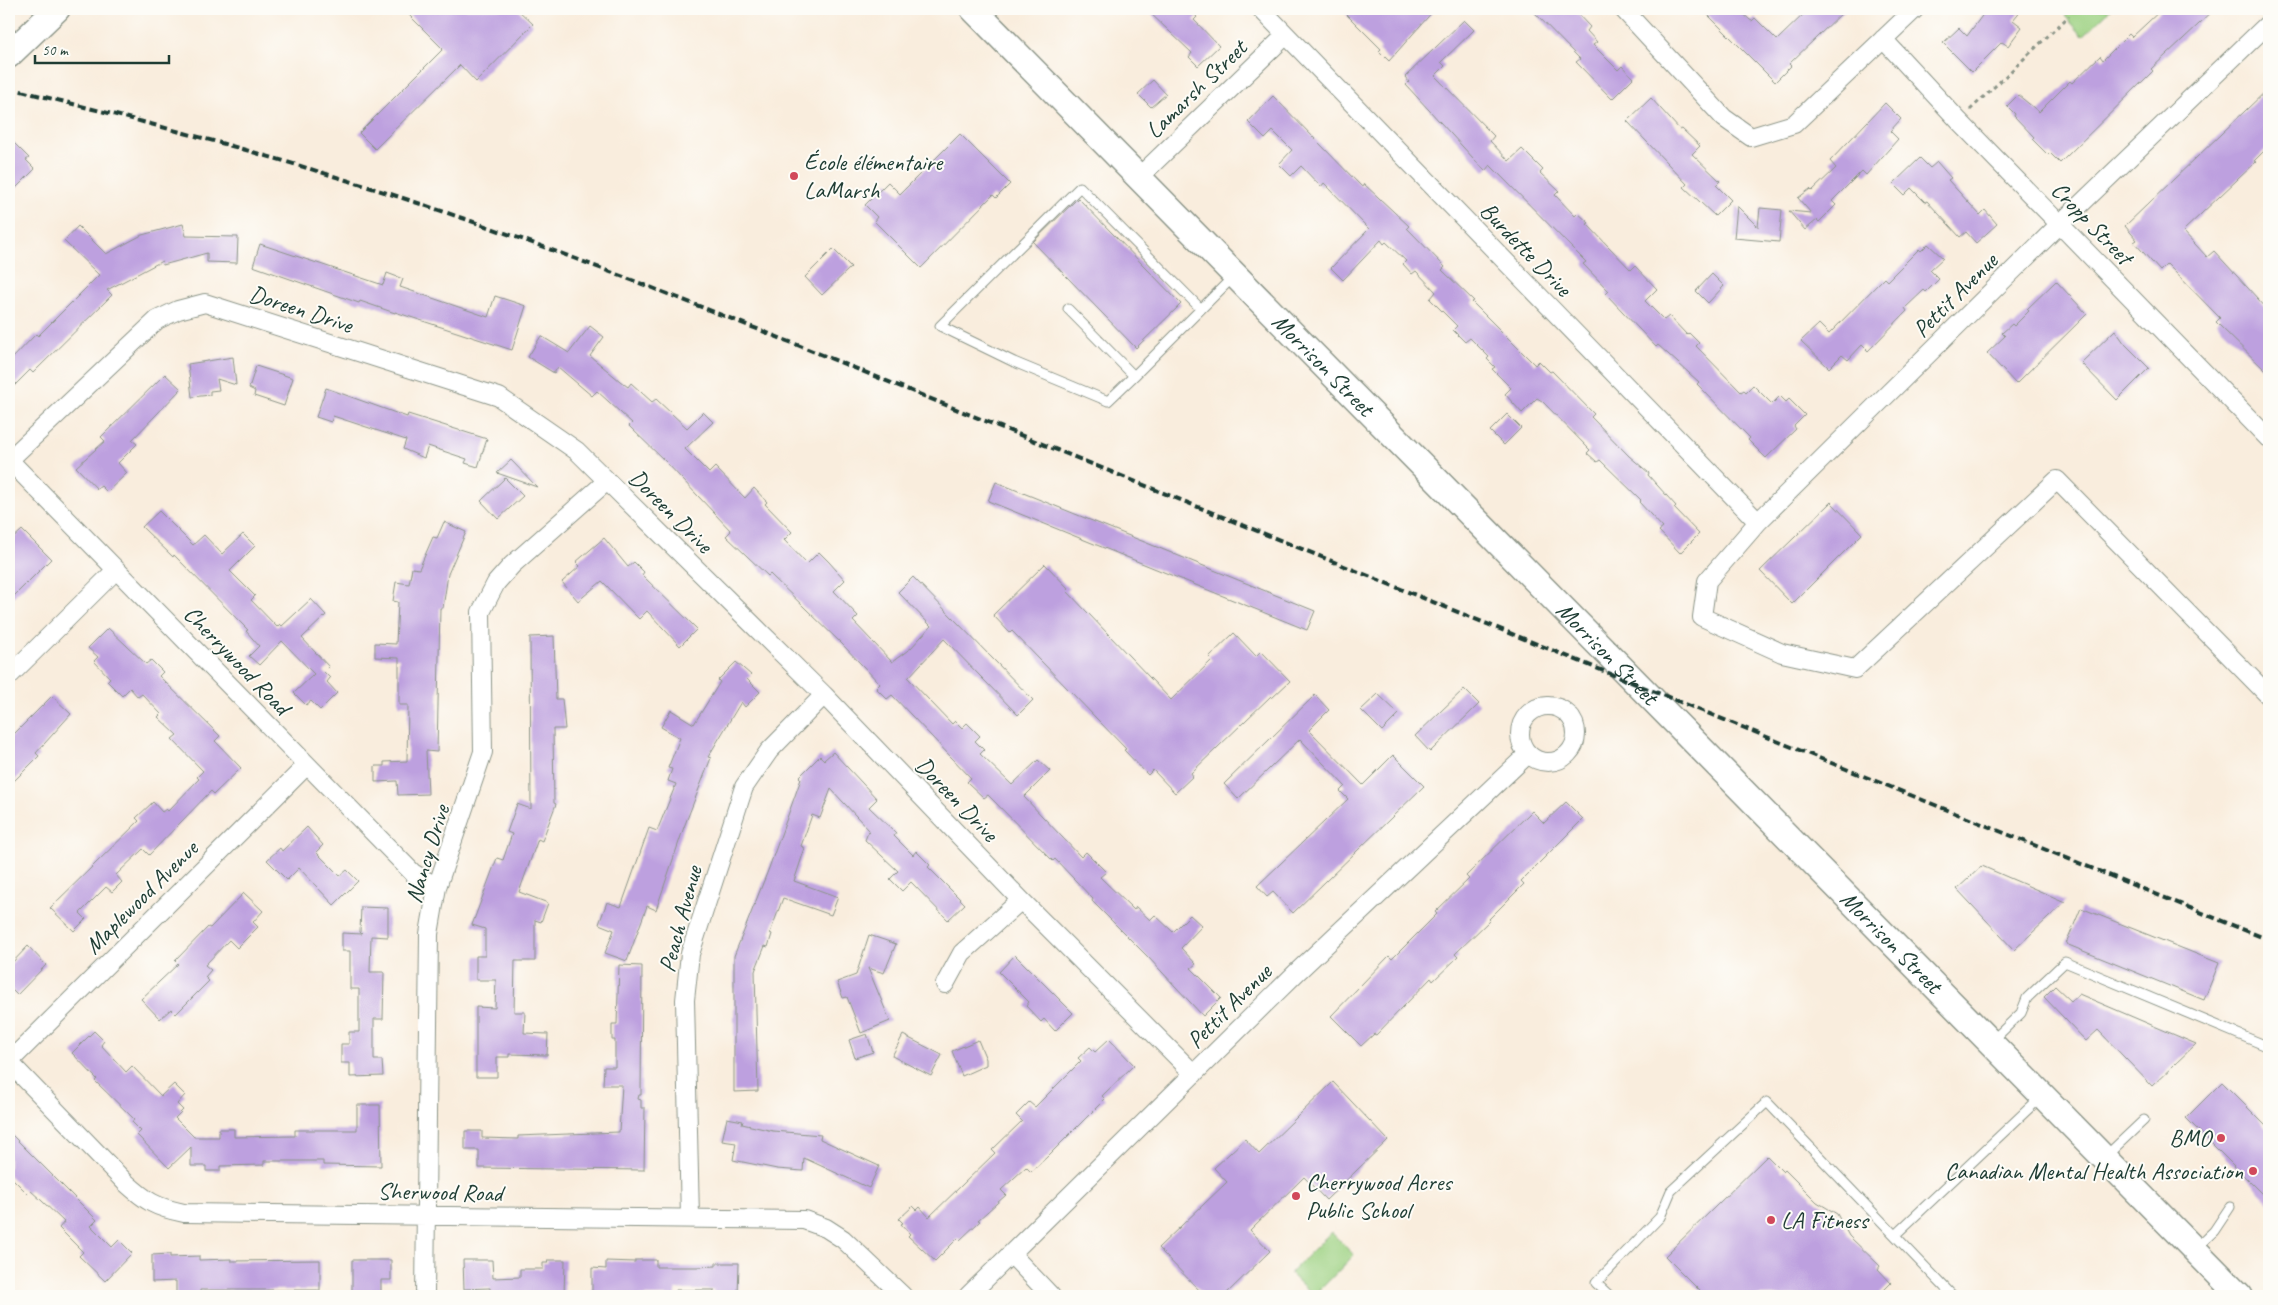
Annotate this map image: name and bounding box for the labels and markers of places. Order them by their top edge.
place label: École élémentaire LaMarsh [804,147,944,205]
marker: École élémentaire LaMarsh [788,170,800,182]
place label: BMO [2169,1123,2214,1153]
marker: BMO [2215,1132,2227,1144]
place label: Canadian Mental Health Association [1945,1156,2243,1186]
marker: Canadian Mental Health Association [2247,1165,2259,1177]
place label: Cherrywood Acres Public School [1306,1167,1453,1225]
marker: Cherrywood Acres Public School [1290,1190,1302,1202]
place label: LA Fitness [1781,1205,1870,1235]
marker: LA Fitness [1765,1214,1777,1226]

